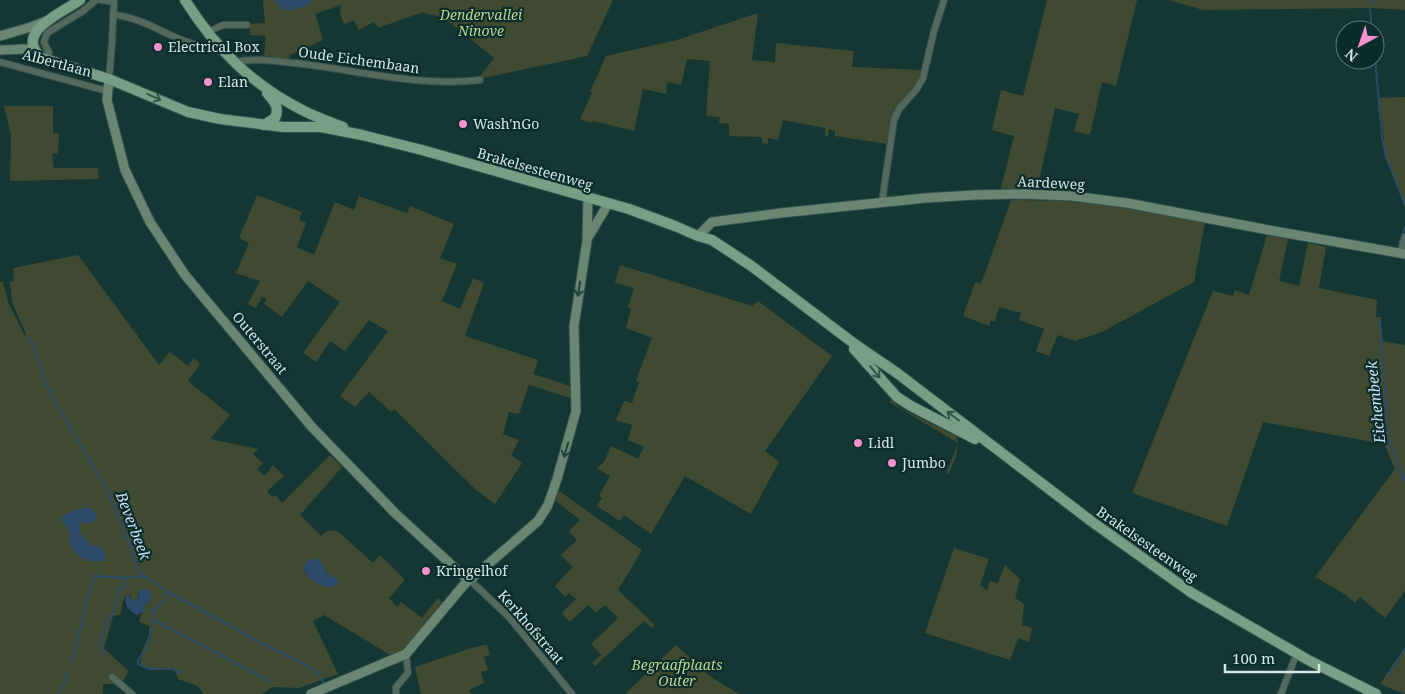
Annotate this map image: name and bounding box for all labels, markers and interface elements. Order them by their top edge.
park label: Dendervallei Ninove [439,5,523,40]
north arrow [1335,20,1385,70]
place label: Electrical Box [168,37,260,56]
marker: Electrical Box [152,41,164,53]
street label: Oude Eichembaan [297,42,421,77]
street label: Albertlaan [20,44,94,81]
text: N [1341,45,1362,66]
place label: Elan [218,72,248,91]
marker: Elan [202,76,214,88]
one-way arrow [146,93,161,103]
place label: Wash'nGo [473,114,539,133]
marker: Wash'nGo [457,118,469,130]
street label: Brakelsesteenweg [475,143,596,194]
street label: Aardeweg [1017,171,1086,194]
one-way arrow [573,281,583,297]
street label: Outerstraat [229,307,292,378]
water label: Eichembeek [1361,359,1389,445]
one-way arrow [869,365,880,378]
one-way arrow [946,411,960,421]
place label: Lidl [868,433,895,452]
marker: Lidl [852,437,864,449]
one-way arrow [560,441,570,457]
place label: Jumbo [901,453,946,472]
marker: Jumbo [886,457,898,469]
water label: Beverbeek [111,488,156,563]
street label: Brakelsesteenweg [1093,502,1202,586]
place label: Kringelhof [436,561,509,580]
marker: Kringelhof [420,565,432,577]
street label: Kerkhofstraat [494,586,569,668]
scale bar [1225,642,1319,674]
text: 100 m [1232,648,1275,668]
park label: Begraafplaats Outer [631,655,723,690]

